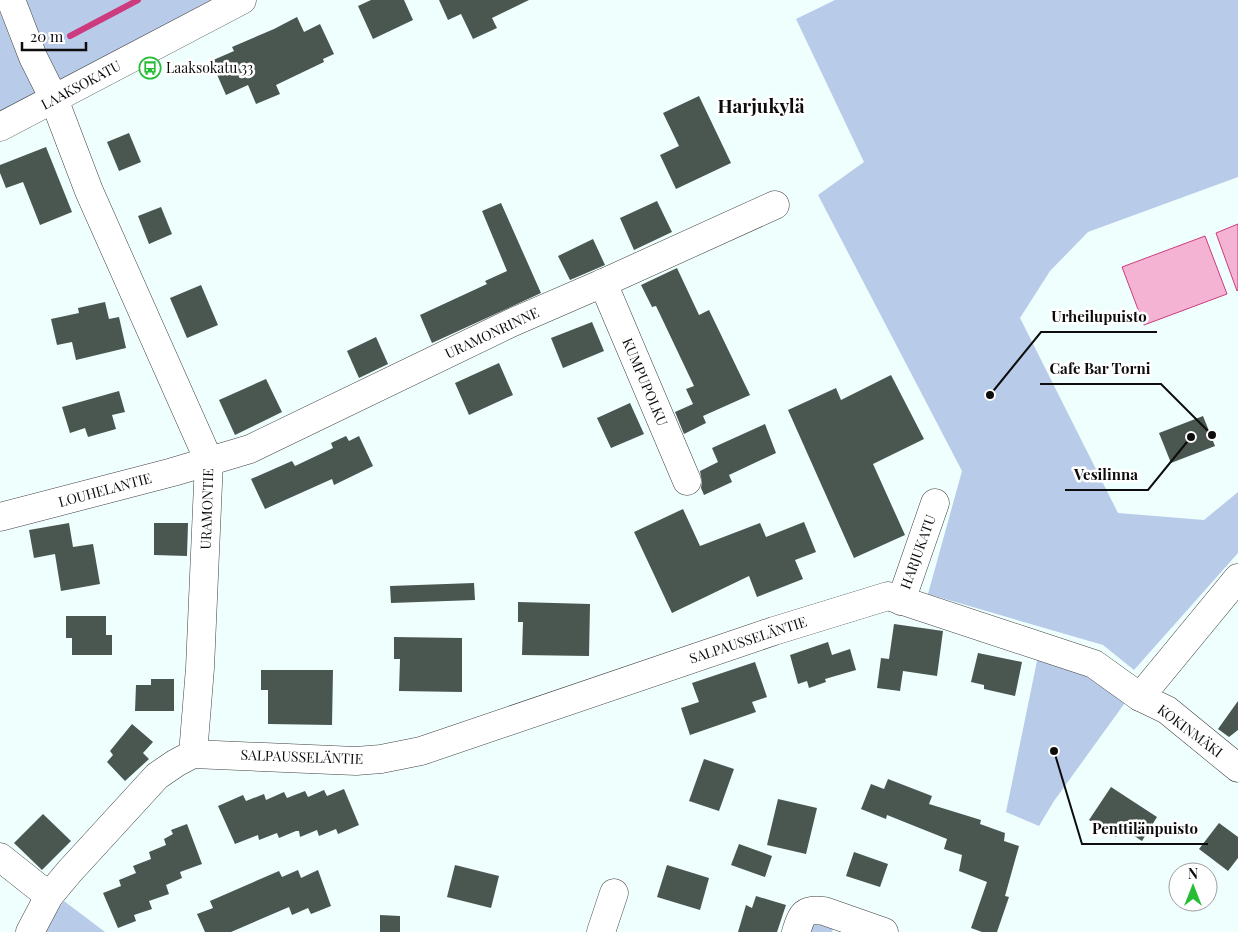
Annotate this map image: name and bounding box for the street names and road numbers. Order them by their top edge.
street label: LAAKSOKATU [37,55,125,114]
street label: URAMONRINNE [442,302,542,363]
street label: KUMPUPOLKU [618,335,673,429]
street label: LOUHELANTIE [56,468,154,511]
street label: URAMONTIE [196,468,217,550]
street label: HARJUKATU [895,512,940,592]
street label: SALPAUSSELÄNTIE [687,612,809,667]
street label: KOKINMÄKI [1154,700,1227,762]
street label: SALPAUSSELÄNTIE [240,745,364,768]

